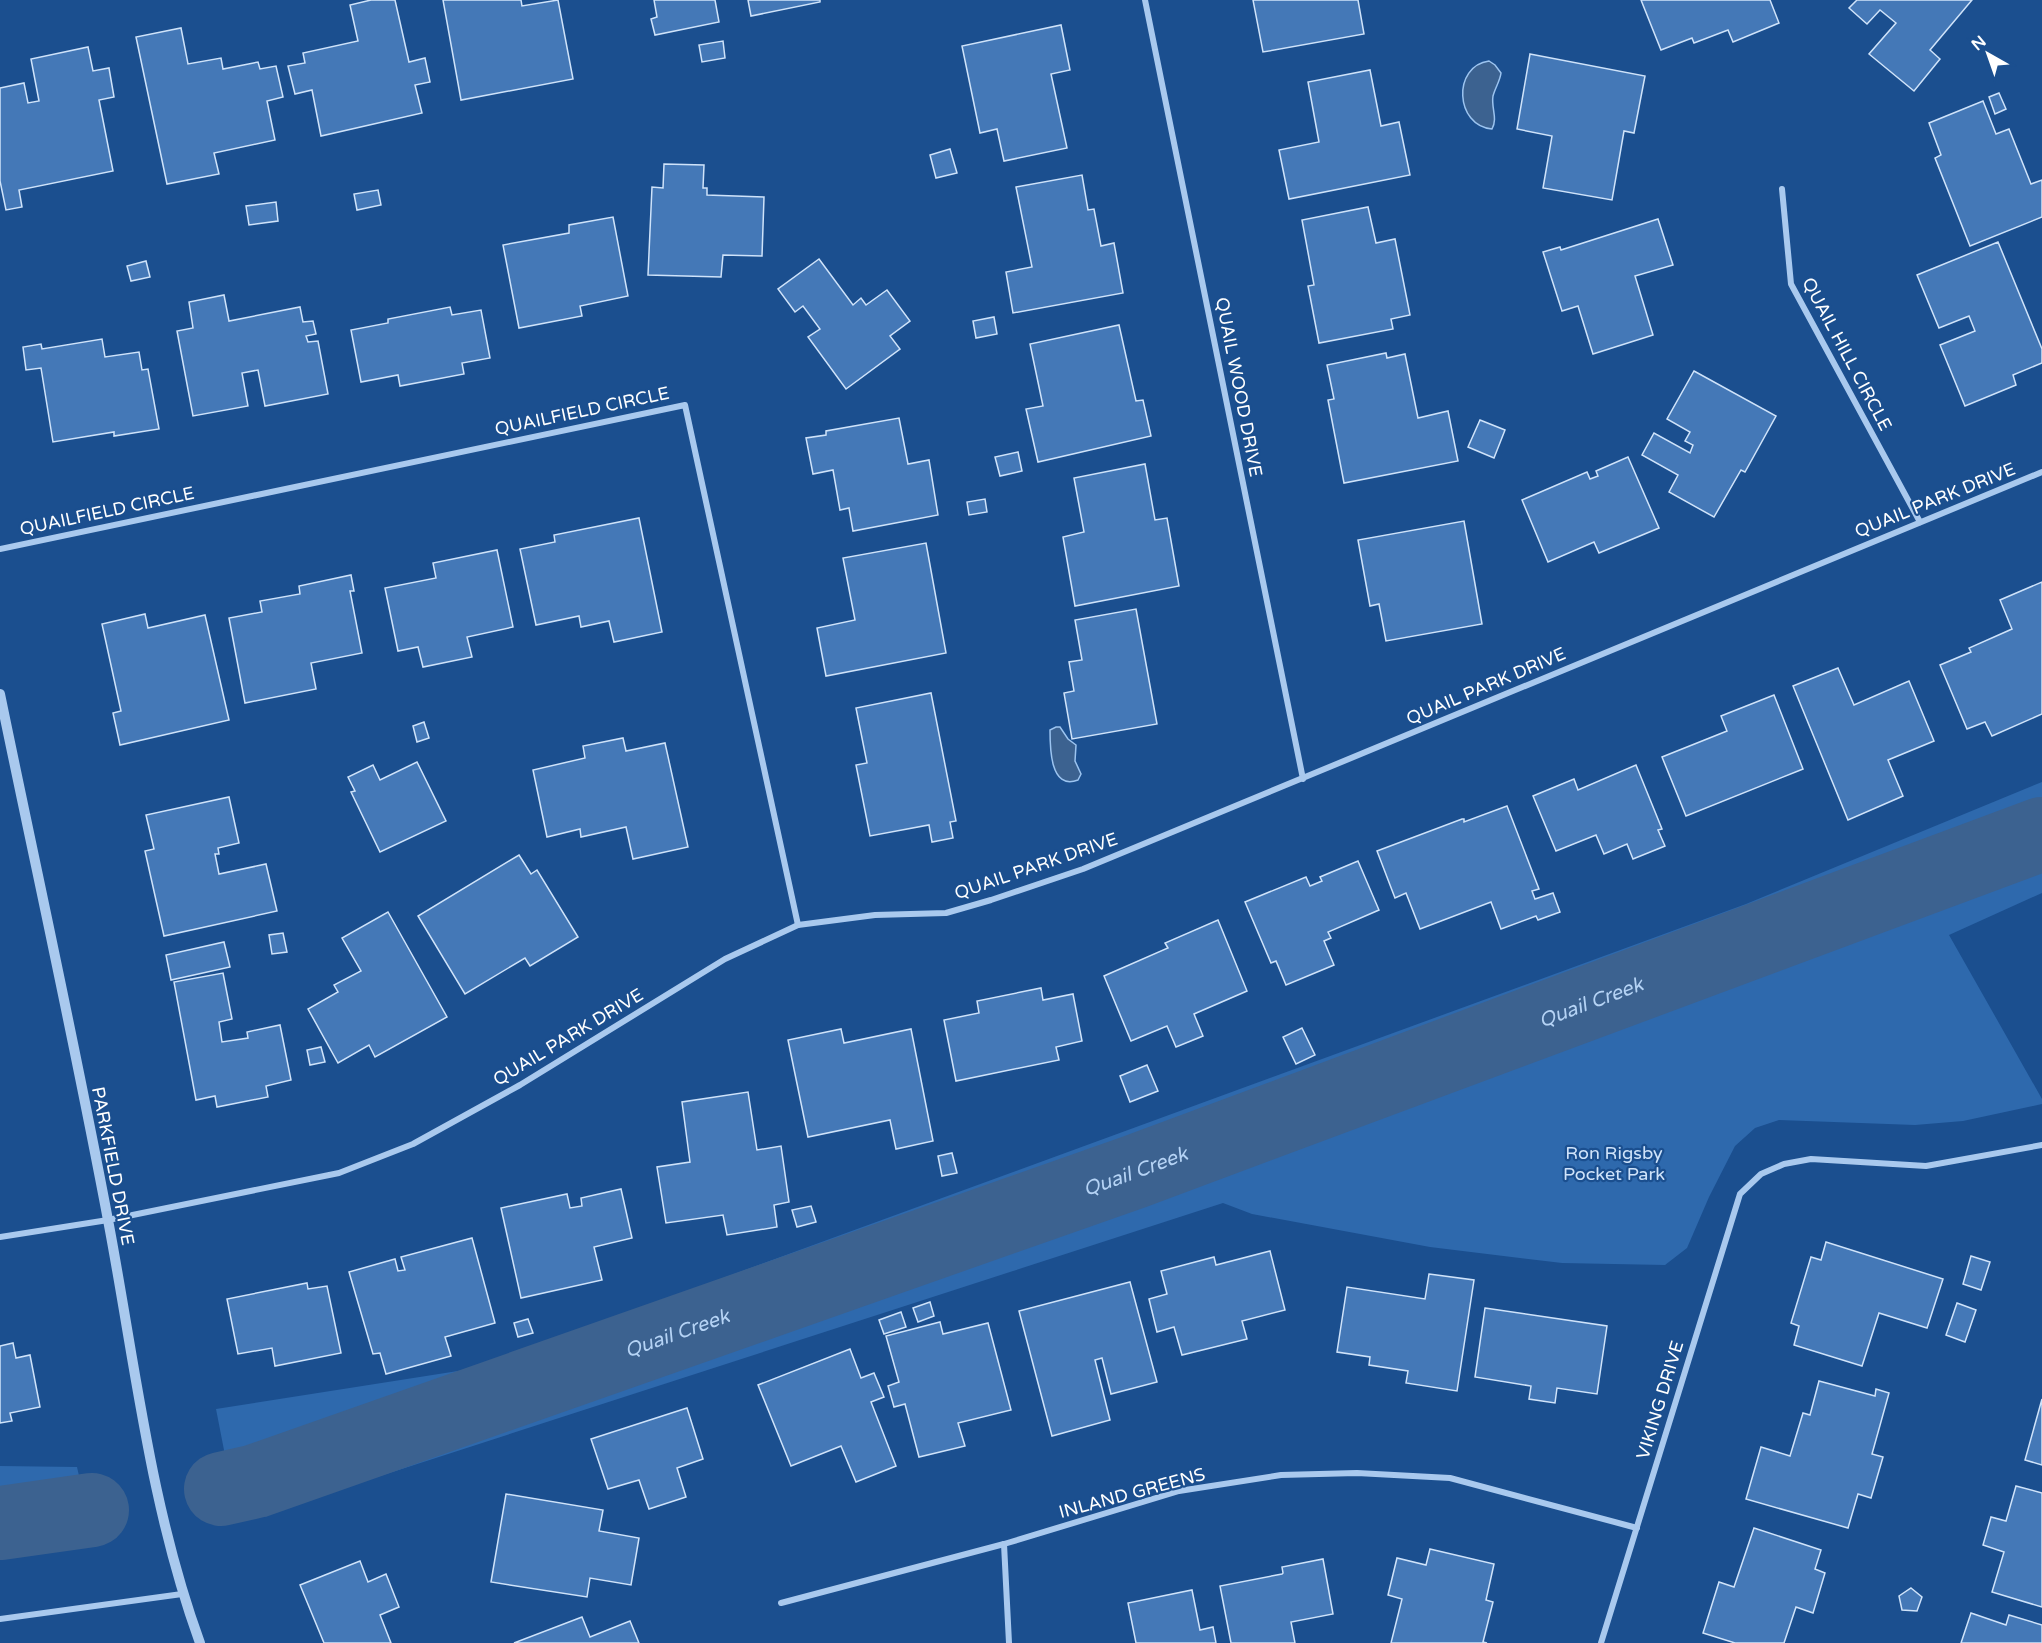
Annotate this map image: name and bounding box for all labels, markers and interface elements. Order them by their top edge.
north arrow [1958,24,2018,84]
text: N [1968,31,1990,55]
street label: QUAIL HILL CIRCLE [1797,274,1897,434]
street label: QUAIL WOOD DRIVE [1211,295,1267,479]
street label: QUAILFIELD CIRCLE [493,382,671,440]
street label: QUAIL PARK DRIVE [1851,458,2019,542]
street label: QUAILFIELD CIRCLE [18,482,196,540]
street label: QUAIL PARK DRIVE [1403,642,1569,730]
street label: QUAIL PARK DRIVE [951,828,1121,904]
water label: Quail Creek [1536,972,1648,1033]
street label: QUAIL PARK DRIVE [489,983,647,1091]
street label: PARKFIELD DRIVE [87,1085,139,1247]
water label: Quail Creek [1080,1141,1193,1202]
park label: Ron Rigsby Pocket Park [1563,1142,1665,1185]
water label: Quail Creek [622,1304,735,1363]
street label: VIKING DRIVE [1631,1338,1689,1462]
street label: INLAND GREENS [1056,1463,1208,1523]

